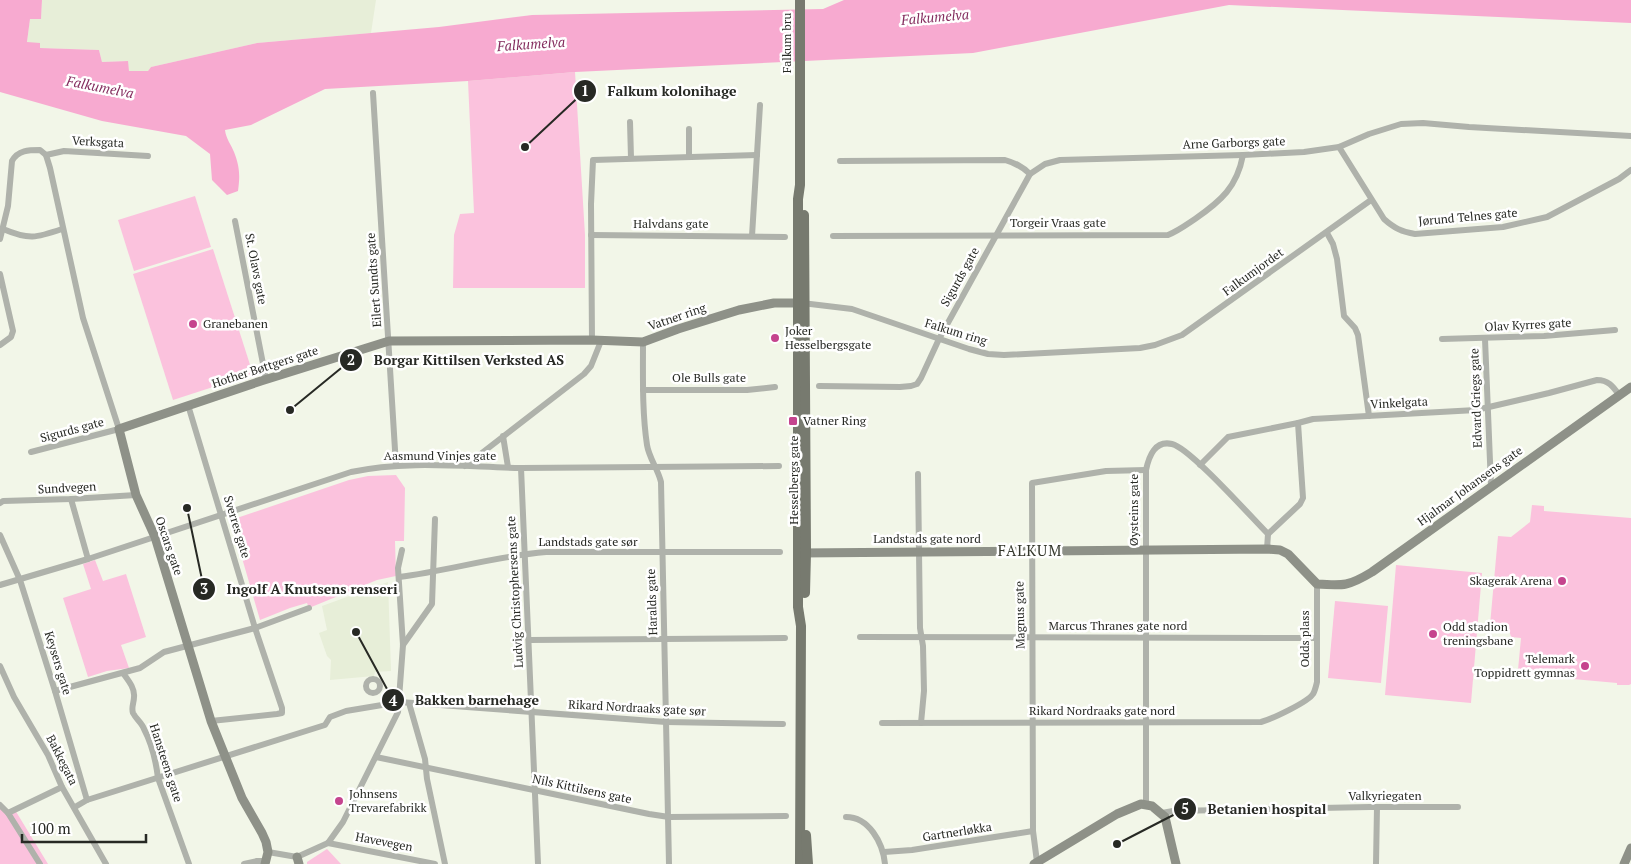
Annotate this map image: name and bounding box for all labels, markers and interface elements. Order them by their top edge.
water label: Falkumelva [899,4,970,29]
street label: Falkum bru [779,13,794,73]
water label: Falkumelva [495,32,566,55]
water label: Falkumelva [64,70,135,102]
callout: Falkum kolonihage [573,76,747,105]
text: 1 [581,80,589,100]
text: Falkum kolonihage [607,81,737,100]
street label: Verksgata [72,133,124,150]
street label: Arne Garborgs gate [1182,133,1286,152]
street label: Jørund Telnes gate [1418,205,1518,228]
street label: Torgeir Vraas gate [1010,215,1106,230]
street label: Halvdans gate [633,216,709,231]
street label: St. Olavs gate [242,232,271,306]
street label: Eilert Sundts gate [363,232,384,328]
street label: Sigurds gate [937,244,982,309]
street label: Falkumjordet [1219,244,1286,299]
street label: Vatner ring [646,299,708,333]
street label: Falkum ring [923,315,990,348]
street label: Olav Kyrres gate [1484,315,1572,334]
place label: Granebanen [203,316,268,331]
marker: Granebanen [187,318,199,330]
place label: Joker Hesselbergsgate [785,323,871,352]
marker: Joker Hesselbergsgate [769,332,781,344]
street label: Hother Bøttgers gate [210,342,320,391]
callout: Borgar Kittilsen Verksted AS [338,346,574,375]
street label: Edvard Griegs gate [1466,348,1485,448]
text: 2 [347,349,355,369]
text: Borgar Kittilsen Verksted AS [374,350,564,369]
street label: Ole Bulls gate [672,370,746,385]
street label: Vinkelgata [1370,394,1428,411]
place label: Vatner Ring [803,413,867,428]
street label: Sigurds gate [38,414,105,445]
marker: Vatner Ring [787,415,799,427]
street label: Hesselbergs gate [786,435,801,525]
street label: Hjalmar Johansens gate [1414,442,1525,529]
street label: Aasmund Vinjes gate [384,448,496,463]
street label: Øysteins gate [1126,474,1141,546]
street label: Sundvegen [37,478,97,497]
street label: Sverres gate [221,494,254,560]
street label: Oscars gate [152,514,187,577]
street label: Ludvig Christophersens gate [503,516,526,668]
street label: Landstads gate nord [873,531,981,546]
street label: Landstads gate sør [538,534,638,549]
district label: FALKUM [998,540,1062,560]
street label: Haralds gate [643,568,660,636]
place label: Skagerak Arena [1469,573,1552,588]
callout: Ingolf A Knutsens renseri [191,575,407,604]
marker: Skagerak Arena [1556,575,1568,587]
text: 3 [200,578,208,598]
text: Ingolf A Knutsens renseri [226,579,398,598]
street label: Magnus gate [1011,581,1028,649]
street label: Odds plass [1297,610,1312,668]
street label: Marcus Thranes gate nord [1049,618,1188,633]
place label: Odd stadion treningsbane [1443,619,1513,648]
marker: Odd stadion treningsbane [1427,628,1439,640]
street label: Keysers gate [42,629,75,697]
place label: Telemark Toppidrett gymnas [1474,651,1576,680]
marker: Telemark Toppidrett gymnas [1579,660,1591,672]
callout: Bakken barnehage [380,686,549,715]
text: 4 [389,690,398,710]
text: Bakken barnehage [415,690,540,709]
street label: Rikard Nordraaks gate sør [568,696,707,719]
street label: Rikard Nordraaks gate nord [1029,703,1175,718]
street label: Hansteens gate [147,722,186,804]
street label: Bakkegata [43,732,82,788]
street label: Nils Kittilsens gate [531,771,633,806]
place label: Johnsens Trevarefabrikk [349,786,427,815]
street label: Valkyriegaten [1348,788,1422,803]
marker: Johnsens Trevarefabrikk [333,795,345,807]
callout: Betanien hospital [1173,795,1336,824]
text: 5 [1181,798,1189,818]
text: Betanien hospital [1208,799,1327,818]
scale bar [22,812,146,844]
text: 100 m [30,818,71,838]
street label: Gartnerløkka [921,819,993,844]
street label: Havevegen [354,829,414,854]

